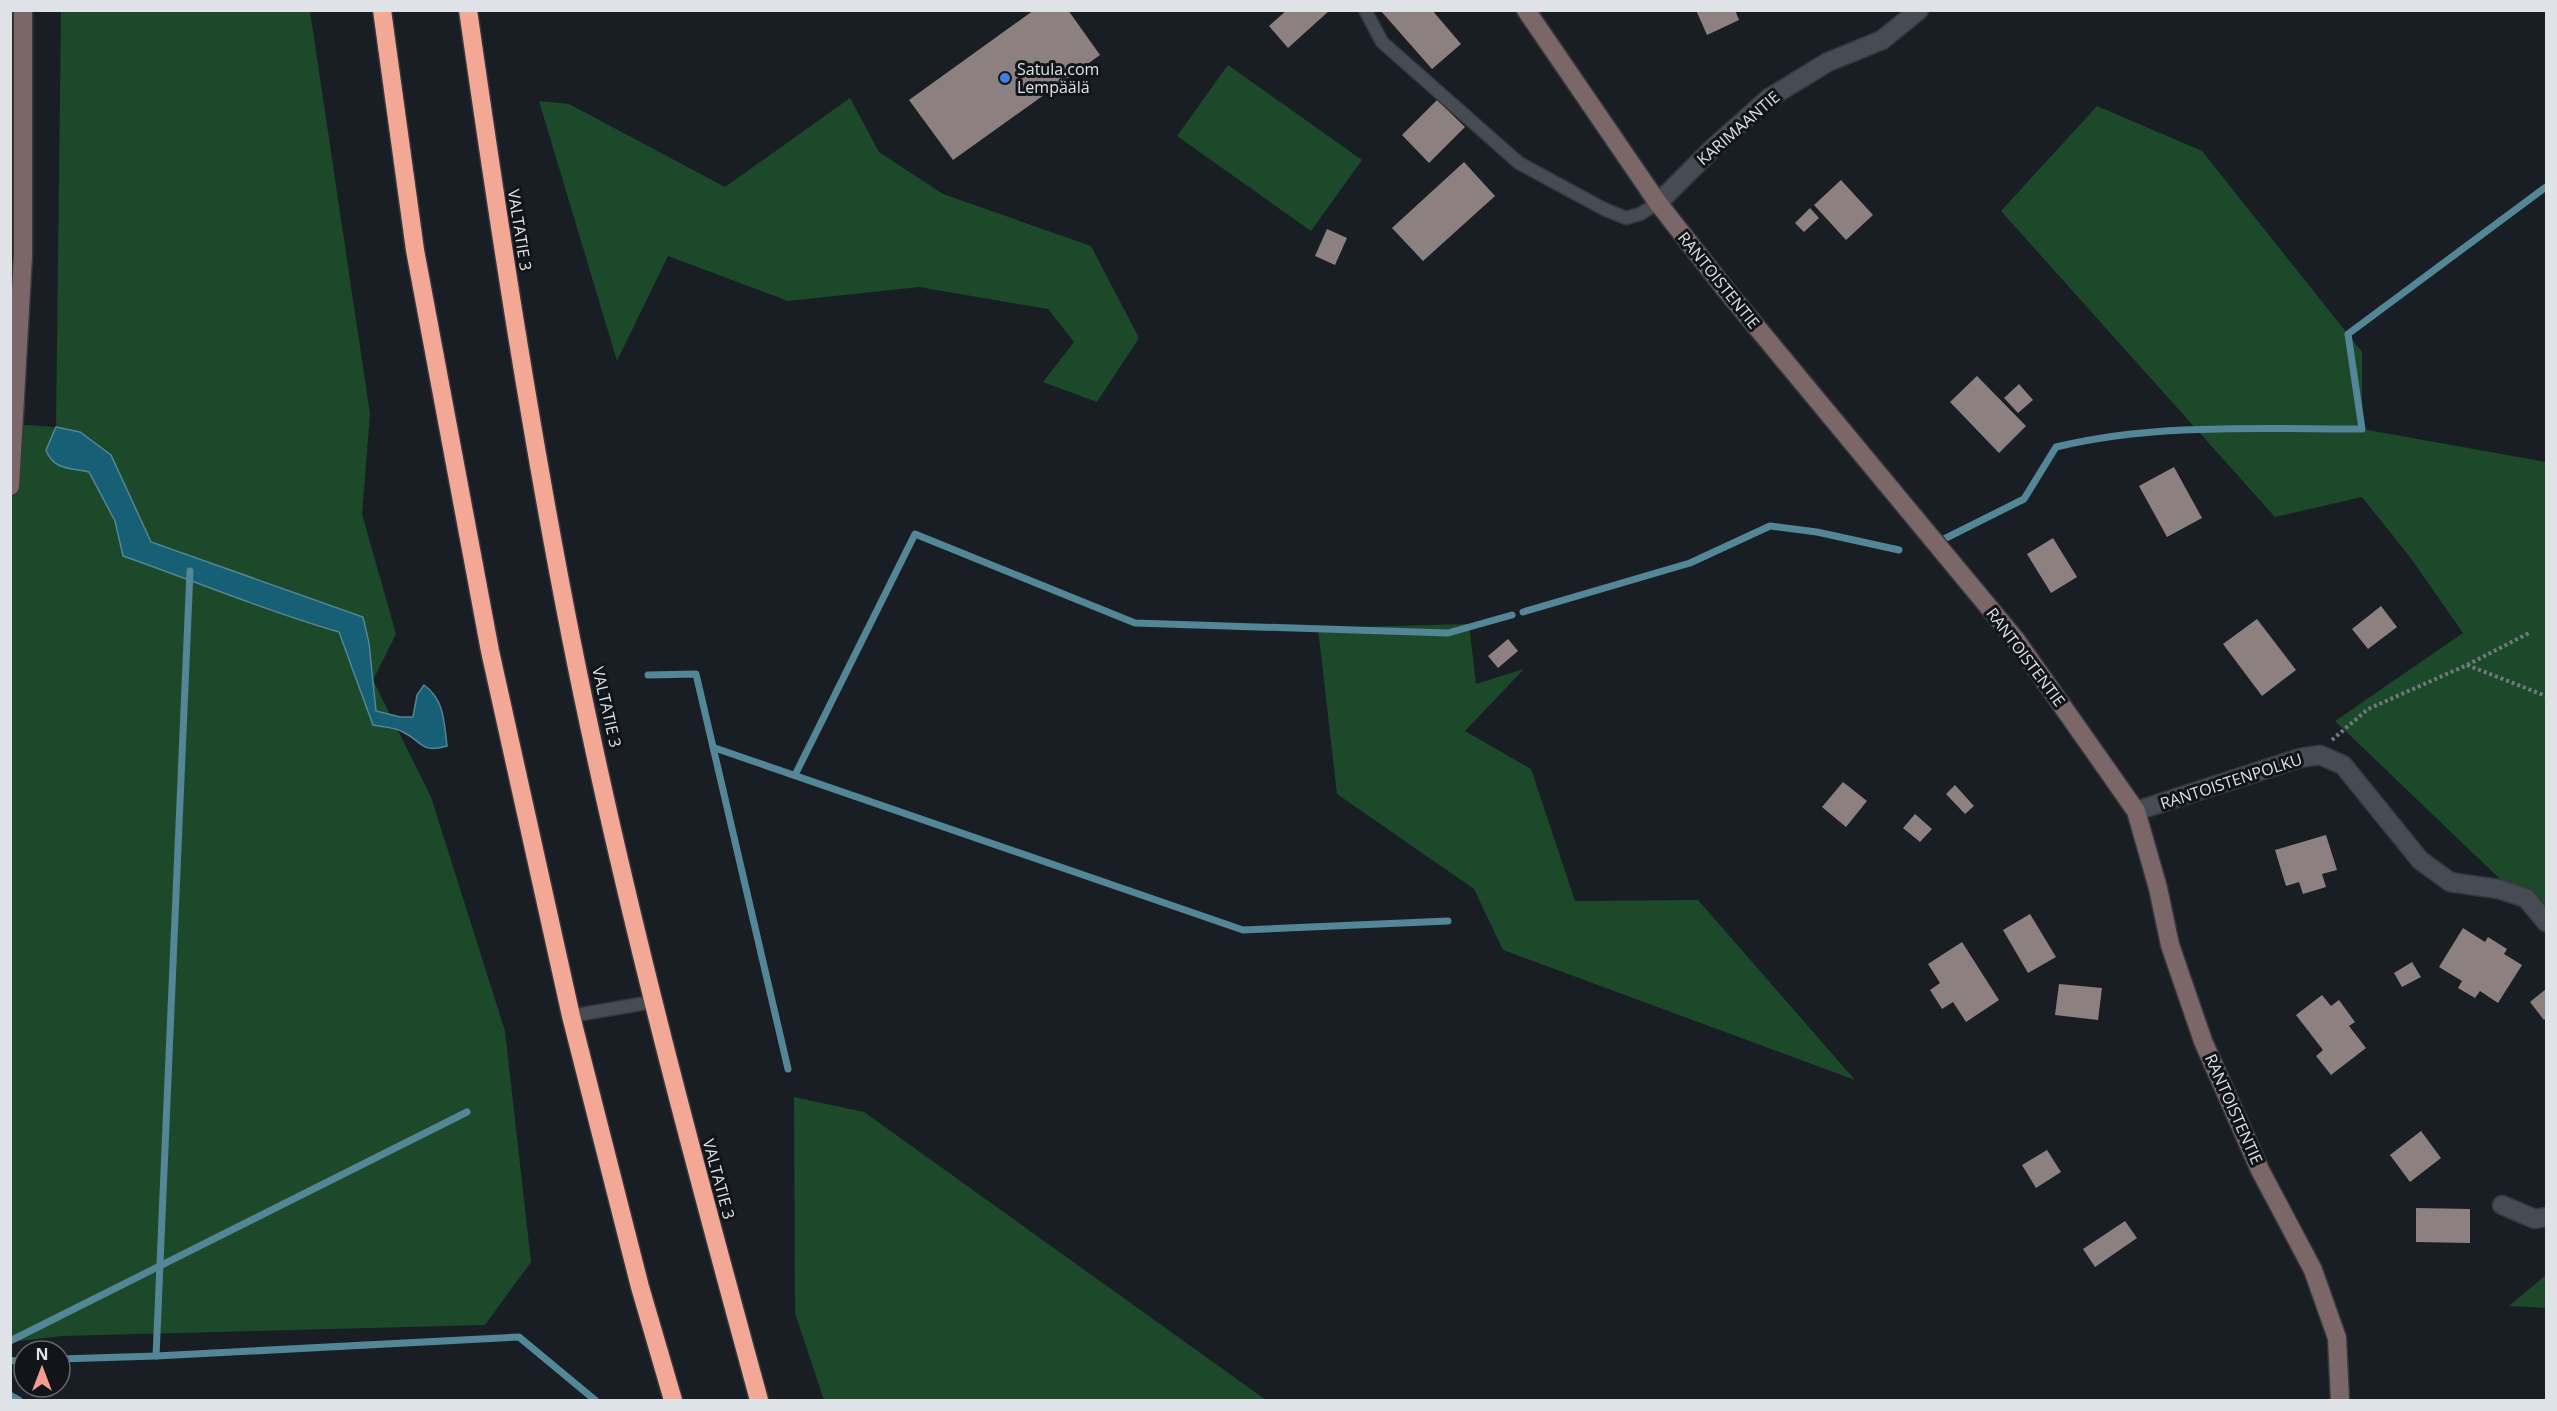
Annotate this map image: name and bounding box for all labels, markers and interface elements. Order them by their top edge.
place label: Satula.com Lempäälä [1017,58,1099,98]
marker: Satula.com Lempäälä [998,71,1012,85]
street label: KARIMAANTIE [1692,86,1784,170]
street label: VALTATIE 3 [503,188,537,272]
street label: RANTOISTENTIE [1673,227,1765,333]
street label: RANTOISTENTIE [1982,603,2070,711]
street label: VALTATIE 3 [587,664,627,750]
street label: RANTOISTENPOLKU [2157,748,2305,814]
street label: RANTOISTENTIE [2200,1050,2268,1168]
street label: VALTATIE 3 [698,1136,740,1222]
north arrow [12,1339,72,1399]
text: N [35,1343,49,1365]

